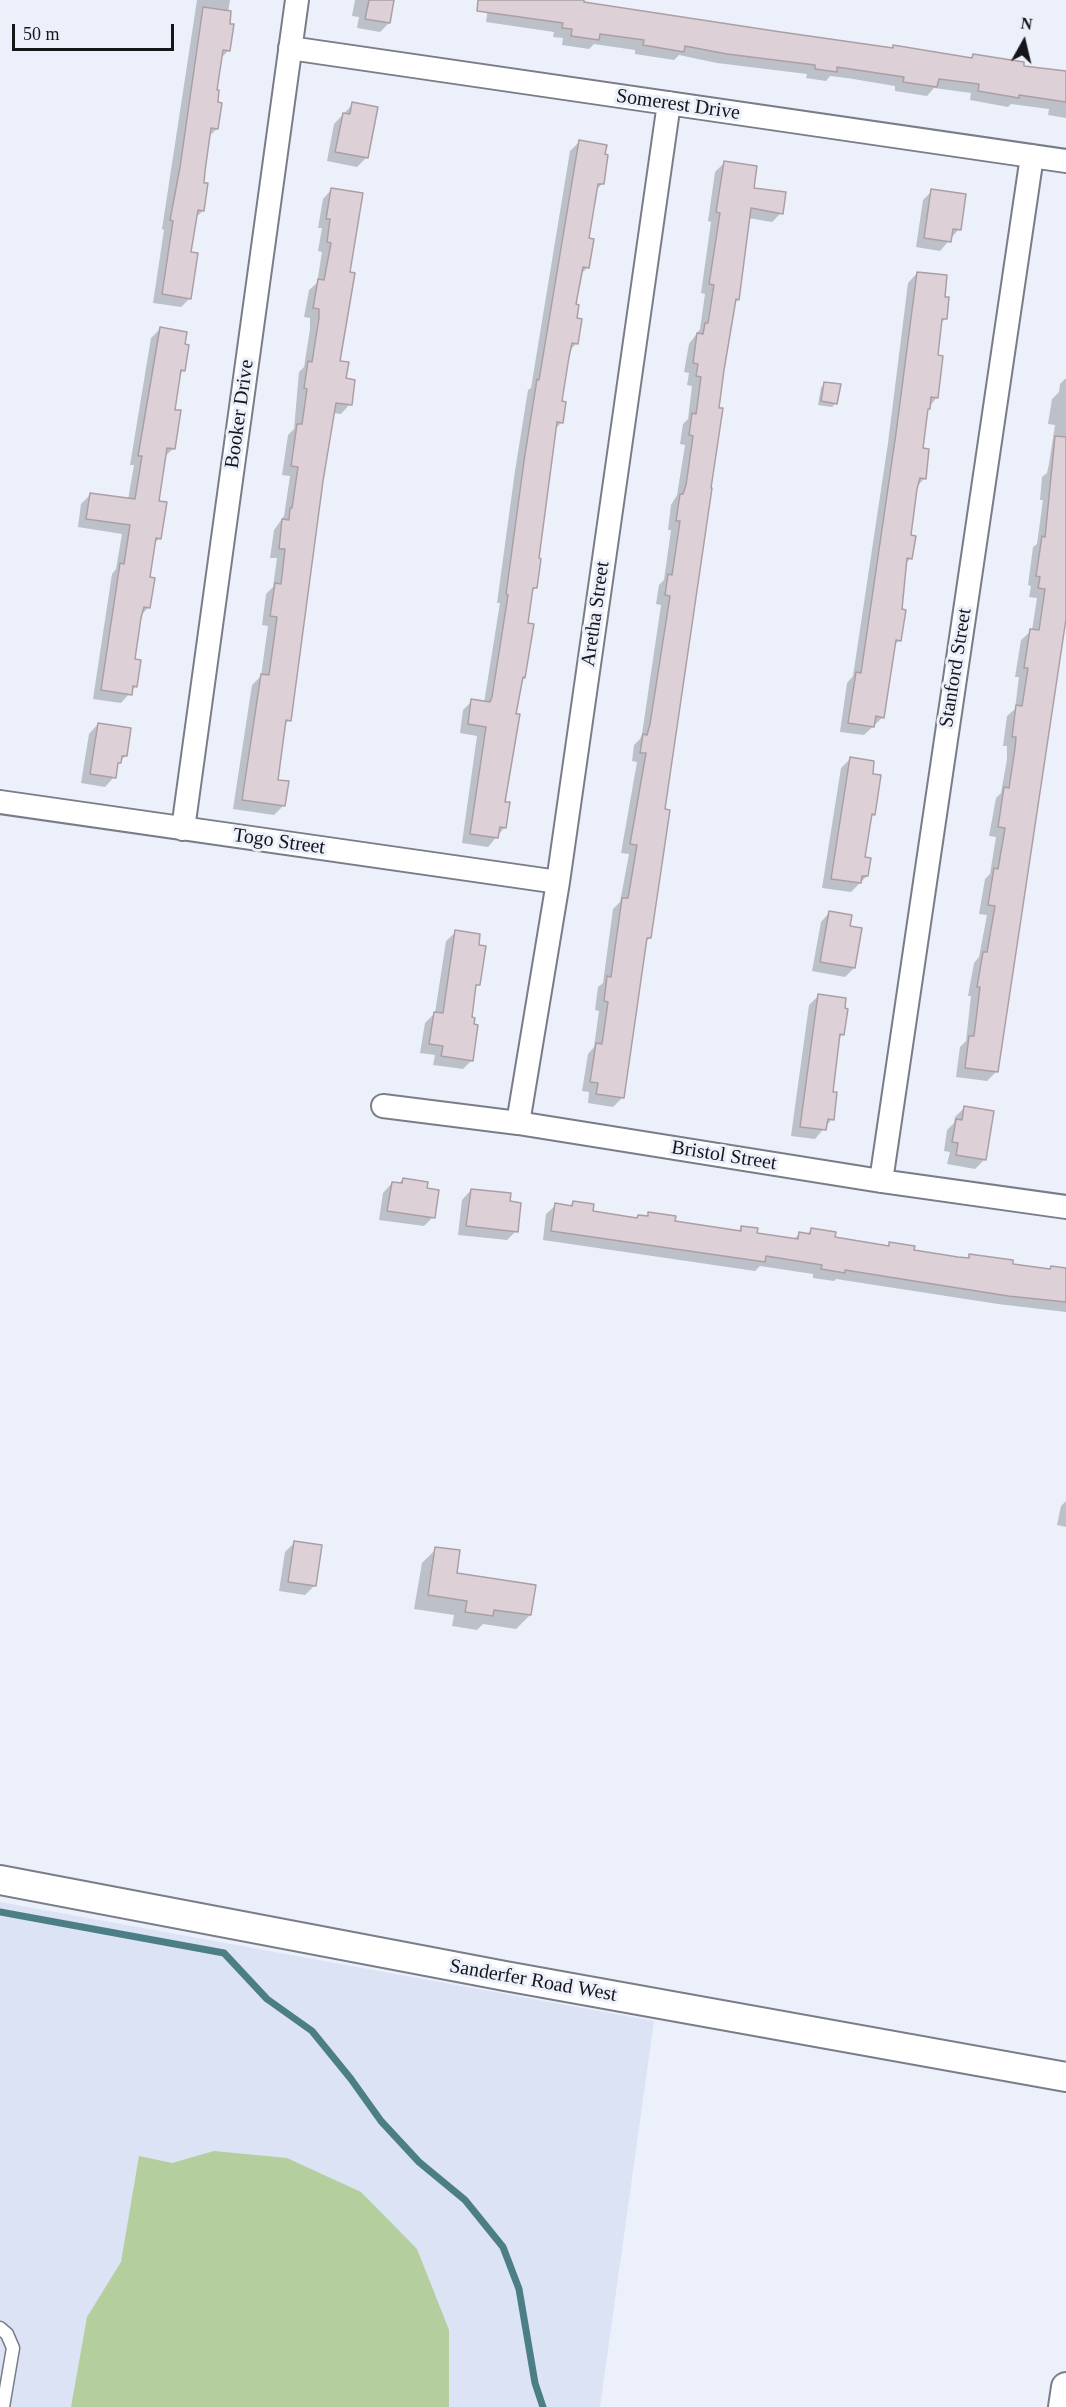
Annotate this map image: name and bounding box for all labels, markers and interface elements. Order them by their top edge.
scale bar [15,12,177,50]
north arrow [994,12,1054,72]
text: N [1020,14,1033,33]
text: 50 m [23,24,60,44]
street label: Somerest Drive [614,84,742,126]
street label: Booker Drive [221,358,259,470]
street label: Aretha Street [577,560,615,668]
street label: Stanford Street [935,607,977,729]
street label: Togo Street [232,824,326,860]
street label: Bristol Street [670,1136,778,1176]
street label: Sanderfer Road West [447,1954,619,2008]

